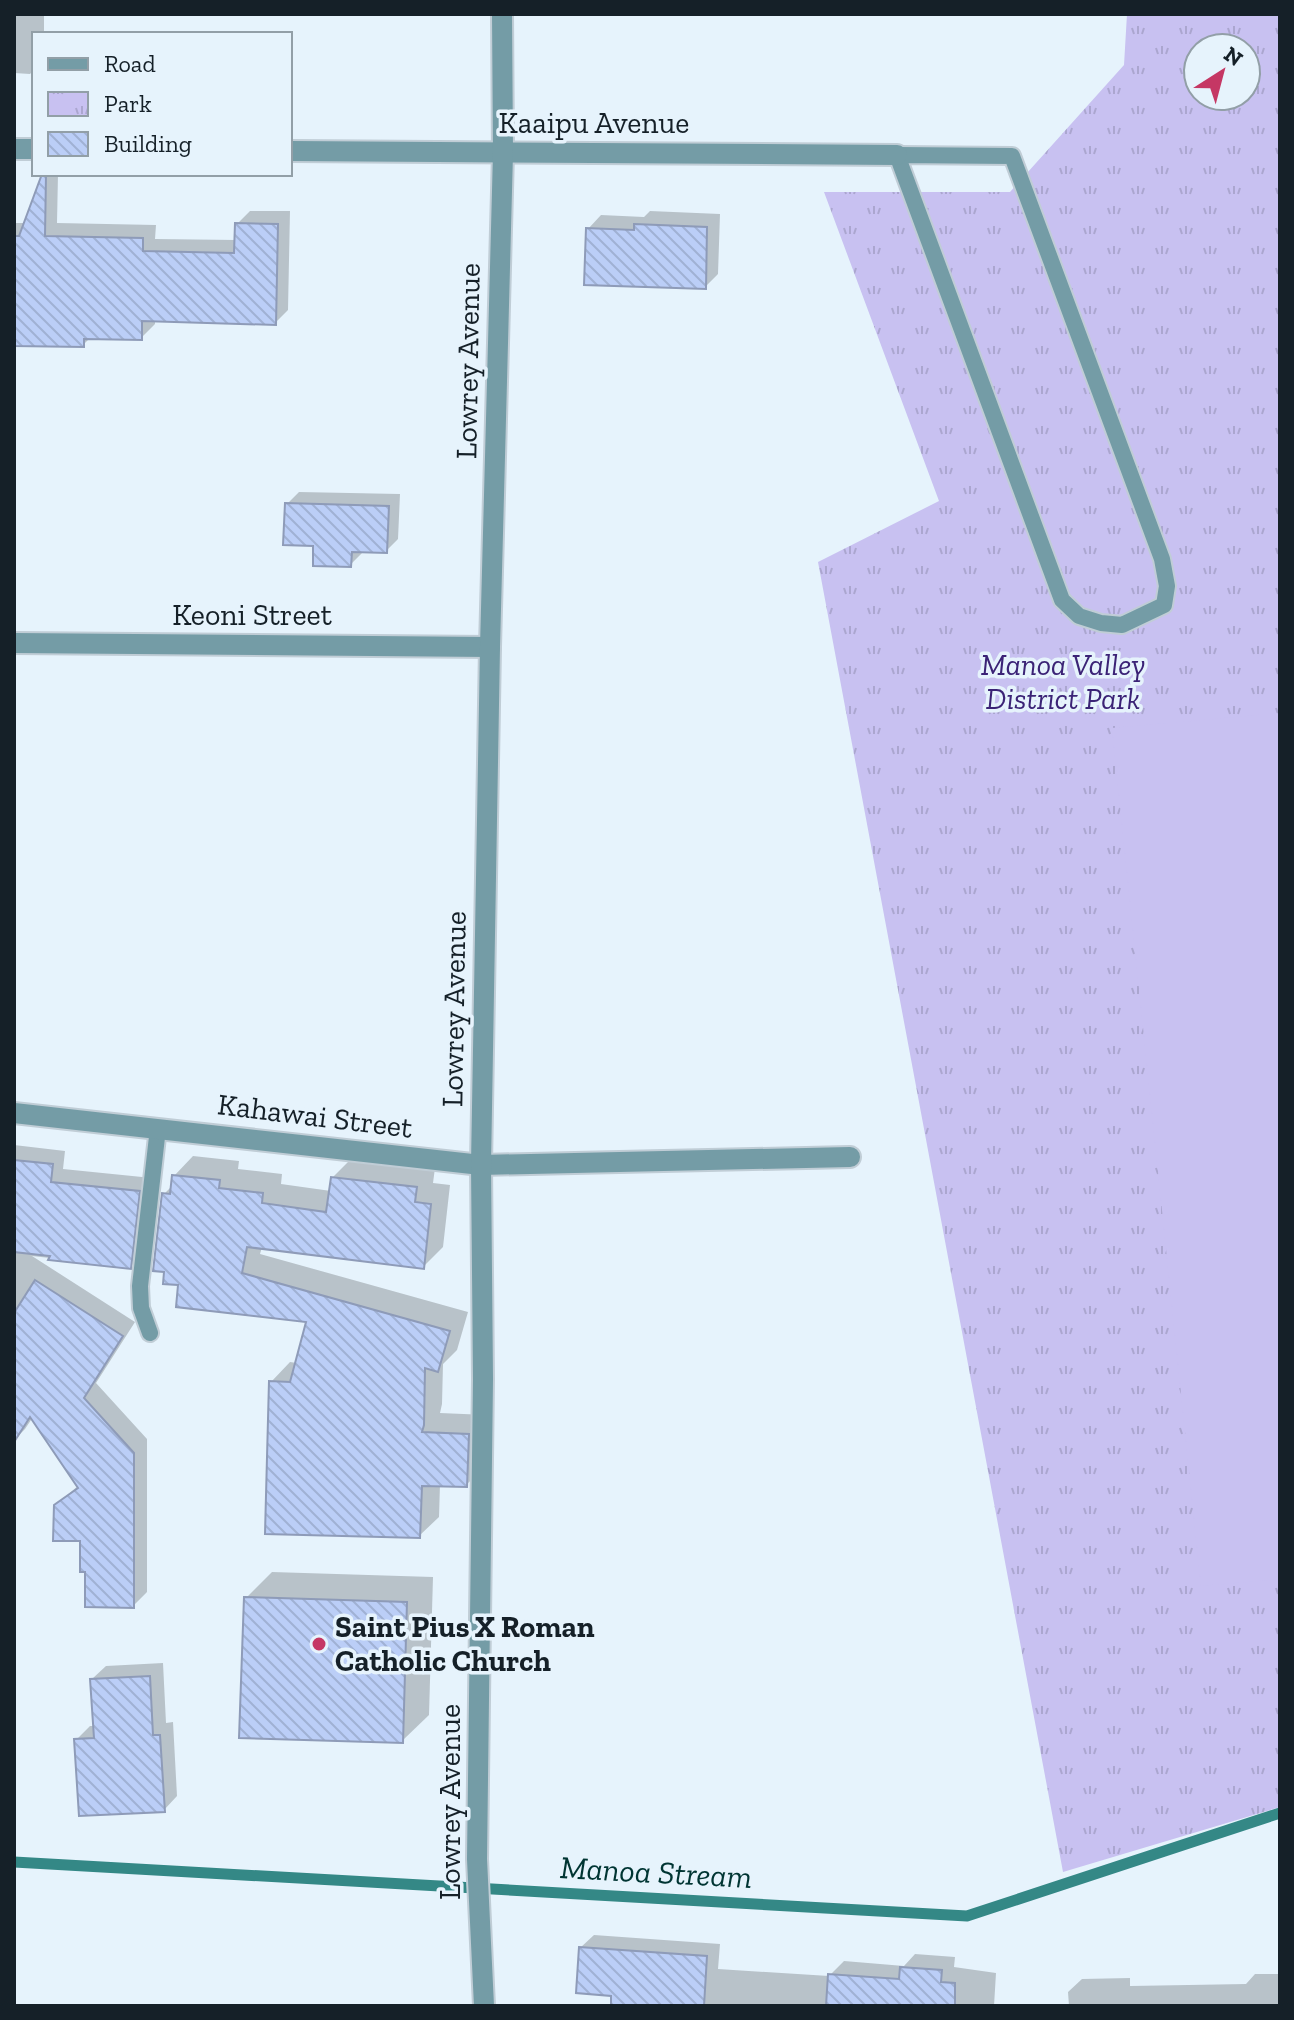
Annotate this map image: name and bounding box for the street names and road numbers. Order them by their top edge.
street label: Kaaipu Avenue [499,105,689,141]
street label: Lowrey Avenue [448,263,488,459]
street label: Keoni Street [172,597,332,633]
street label: Lowrey Avenue [434,911,474,1107]
street label: Kahawai Street [215,1086,415,1146]
street label: Lowrey Avenue [432,1704,468,1900]

